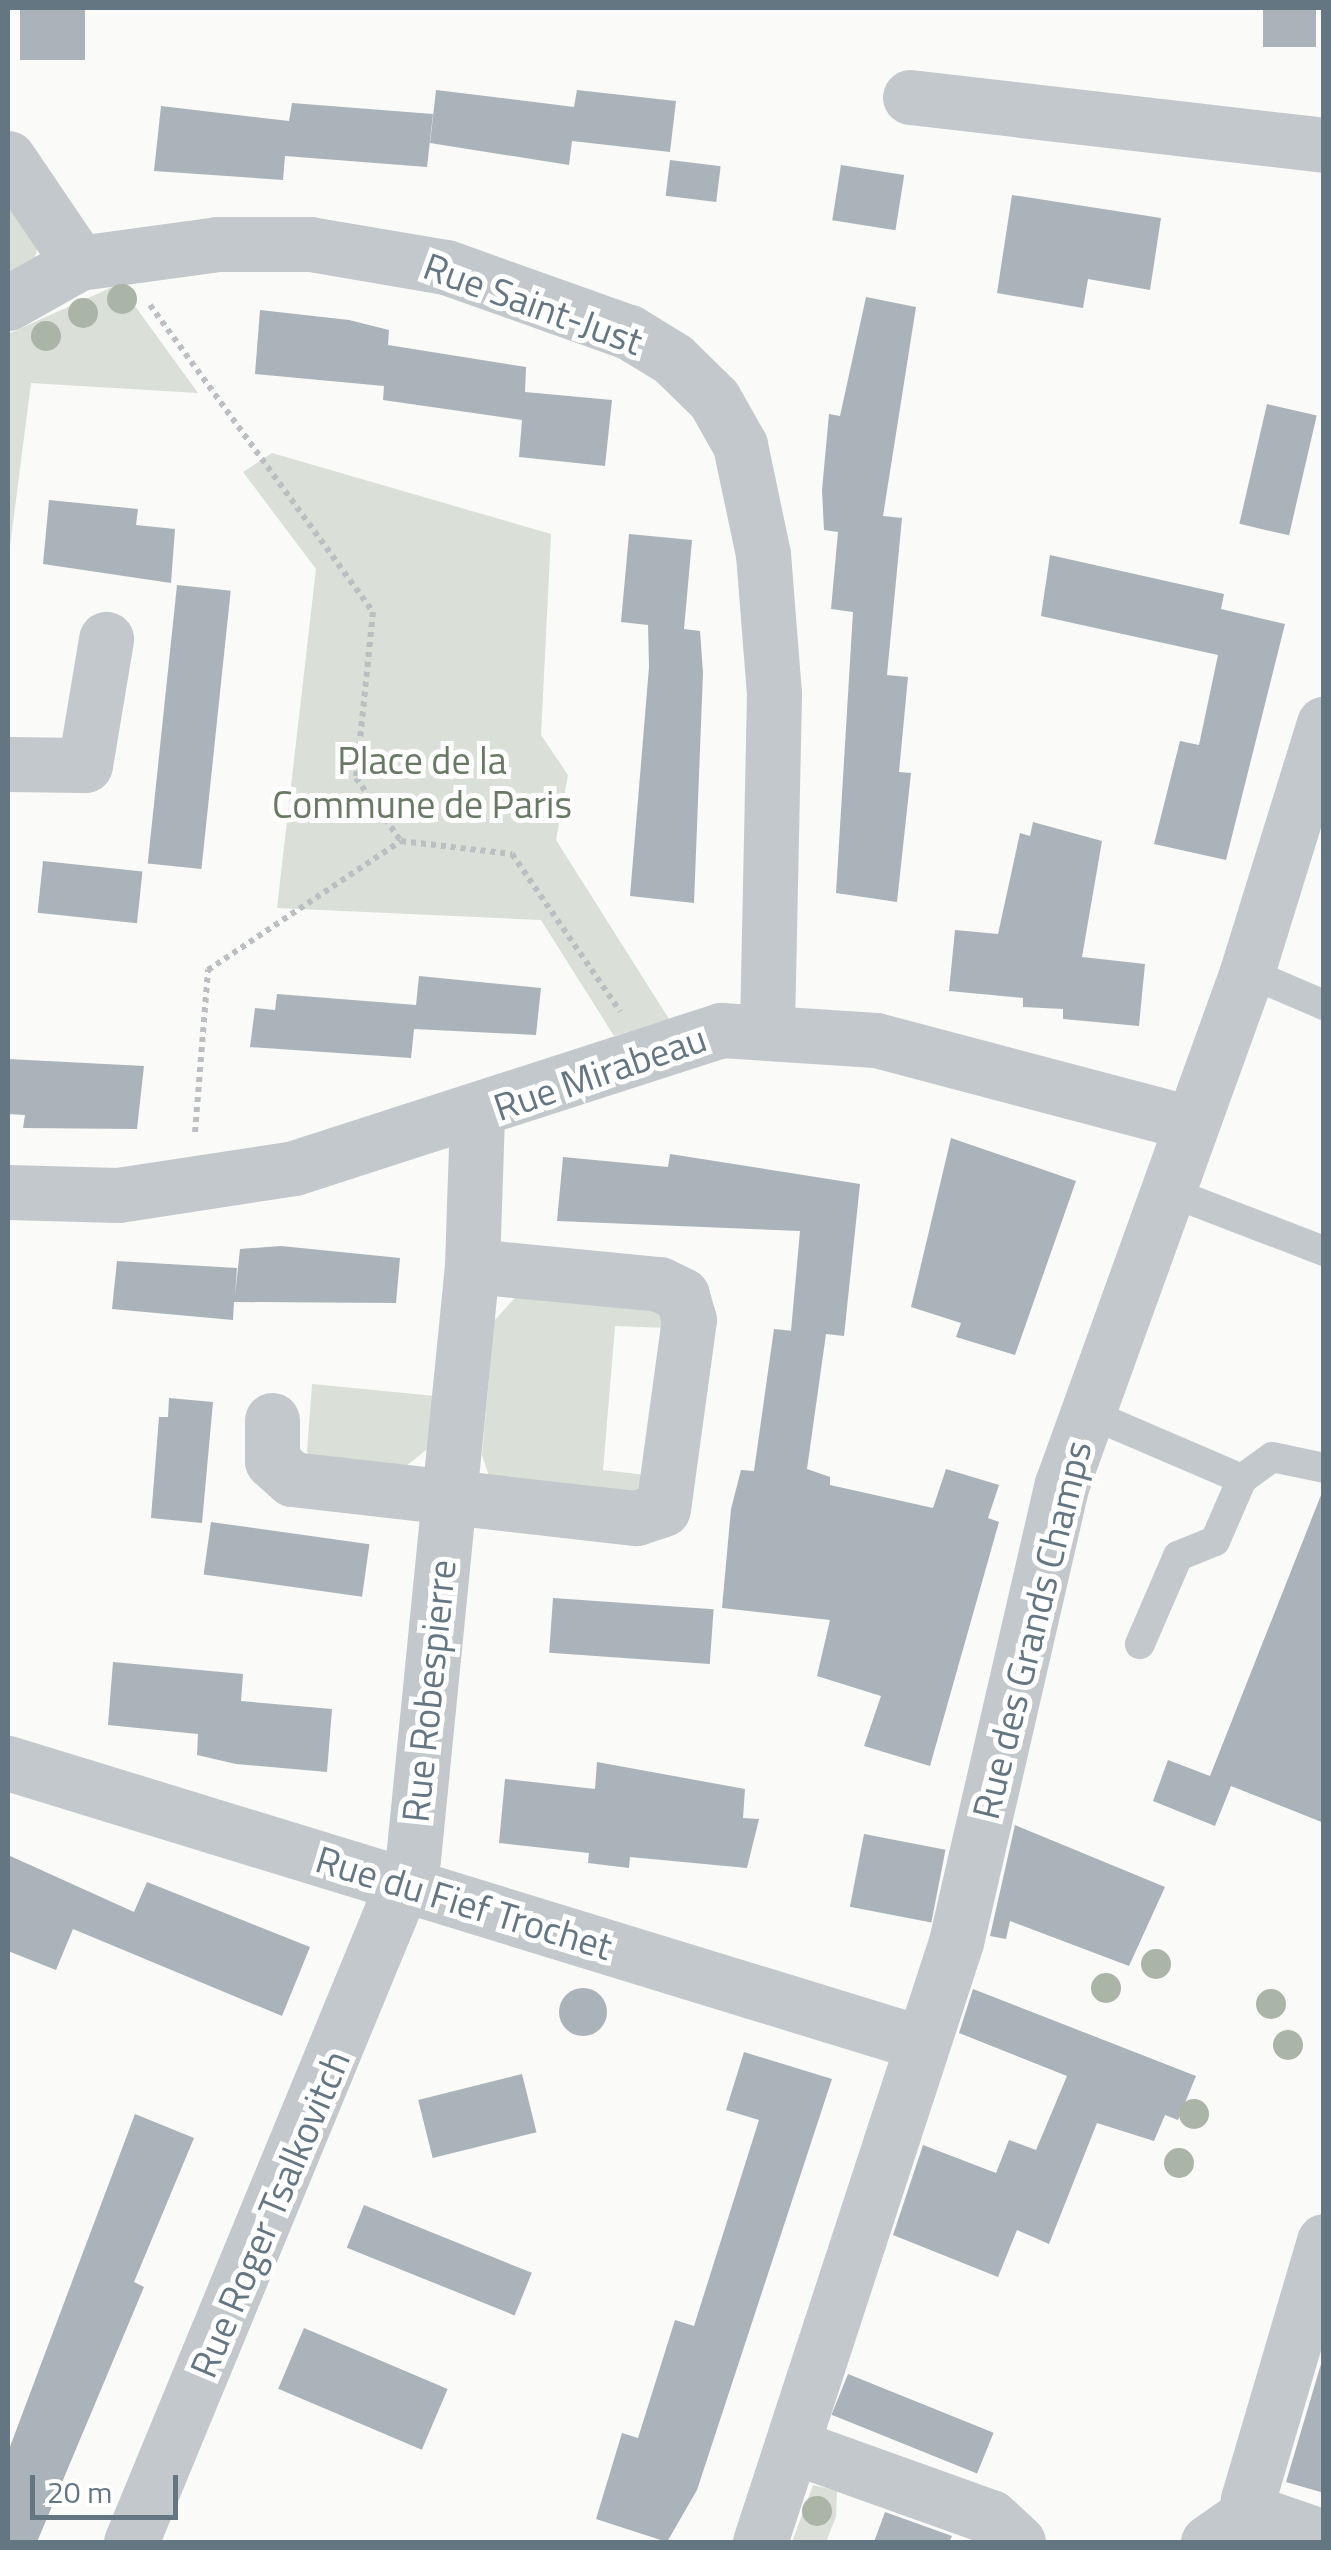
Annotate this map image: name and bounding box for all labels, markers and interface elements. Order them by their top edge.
street label: Rue Saint-Just [417,243,649,365]
park label: Place de la Commune de Paris [272,738,572,828]
street label: Rue Mirabeau [488,1015,712,1131]
street label: Rue des Grands Champs [963,1436,1101,1824]
street label: Rue Robespierre [393,1558,465,1824]
street label: Rue du Fief Trochet [311,1836,617,1970]
street label: Rue Roger Tsalkovitch [180,2044,360,2384]
scale bar [35,2455,182,2517]
text: 20 m [47,2469,112,2515]

